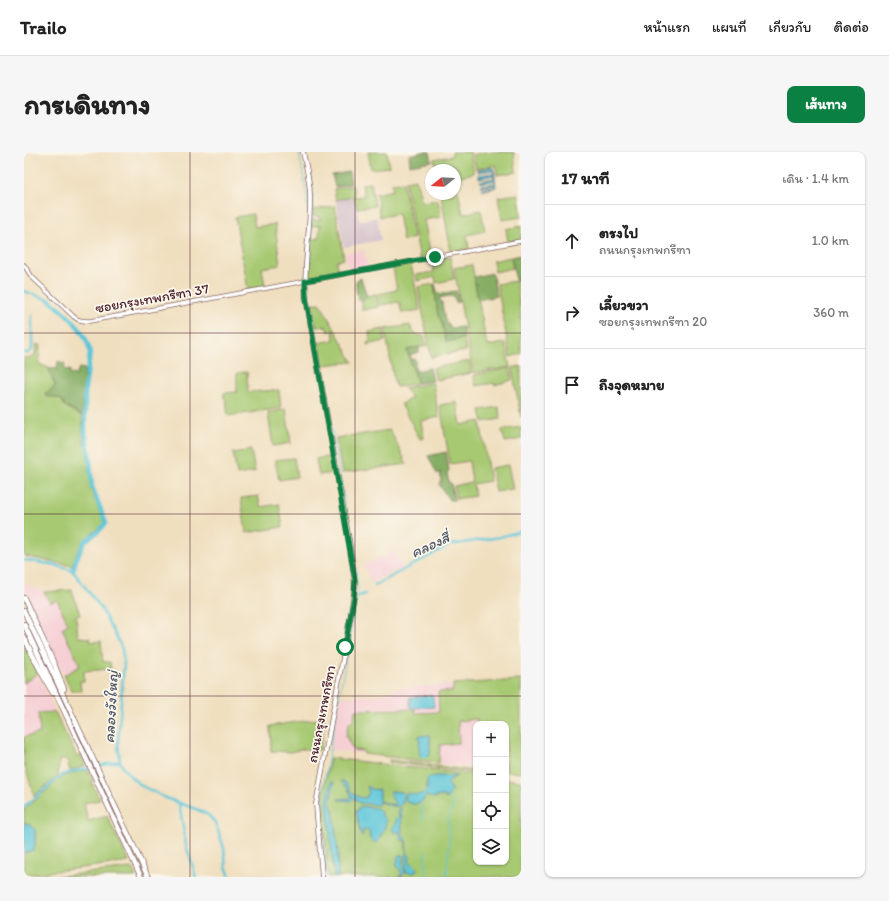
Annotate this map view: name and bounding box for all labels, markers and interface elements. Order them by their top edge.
text: Trailo [20,16,67,39]
text: หน้าแรก [644,19,690,36]
text: แผนที่ [712,19,747,36]
text: เกี่ยวกับ [769,19,812,36]
text: ติดต่อ [834,19,869,36]
button: เส้นทาง [787,86,865,123]
text: การเดินทาง [24,87,150,121]
north arrow [425,164,461,200]
text: 17 นาที [561,168,610,188]
text: เดิน · 1.4 km [782,171,849,186]
text: ตรงไป [599,224,638,242]
icon: ahead [561,230,583,252]
text: 1.0 km [812,233,849,248]
text: ถนนกรุงเทพกรีฑา [599,242,691,257]
route end [426,248,444,266]
street label: ซอยกรุงเทพกรีฑา 37 [94,280,210,318]
text: เลี้ยวขวา [599,296,649,314]
icon: right [561,302,583,324]
text: 360 m [813,305,849,320]
text: ซอยกรุงเทพกรีฑา 20 [599,314,707,329]
icon: arrive [561,374,583,396]
text: ถึงจุดหมาย [599,376,665,394]
water label: คลองสี่ [408,527,455,562]
route start [336,638,354,656]
street label: ถนนกรุงเทพกรีฑา [304,664,340,764]
water label: คลองวังใหญ่ [100,668,122,744]
map controls [473,721,509,865]
button: + [473,721,509,757]
button: − [473,757,509,793]
button: locate [473,793,509,829]
button: layers [473,829,509,865]

